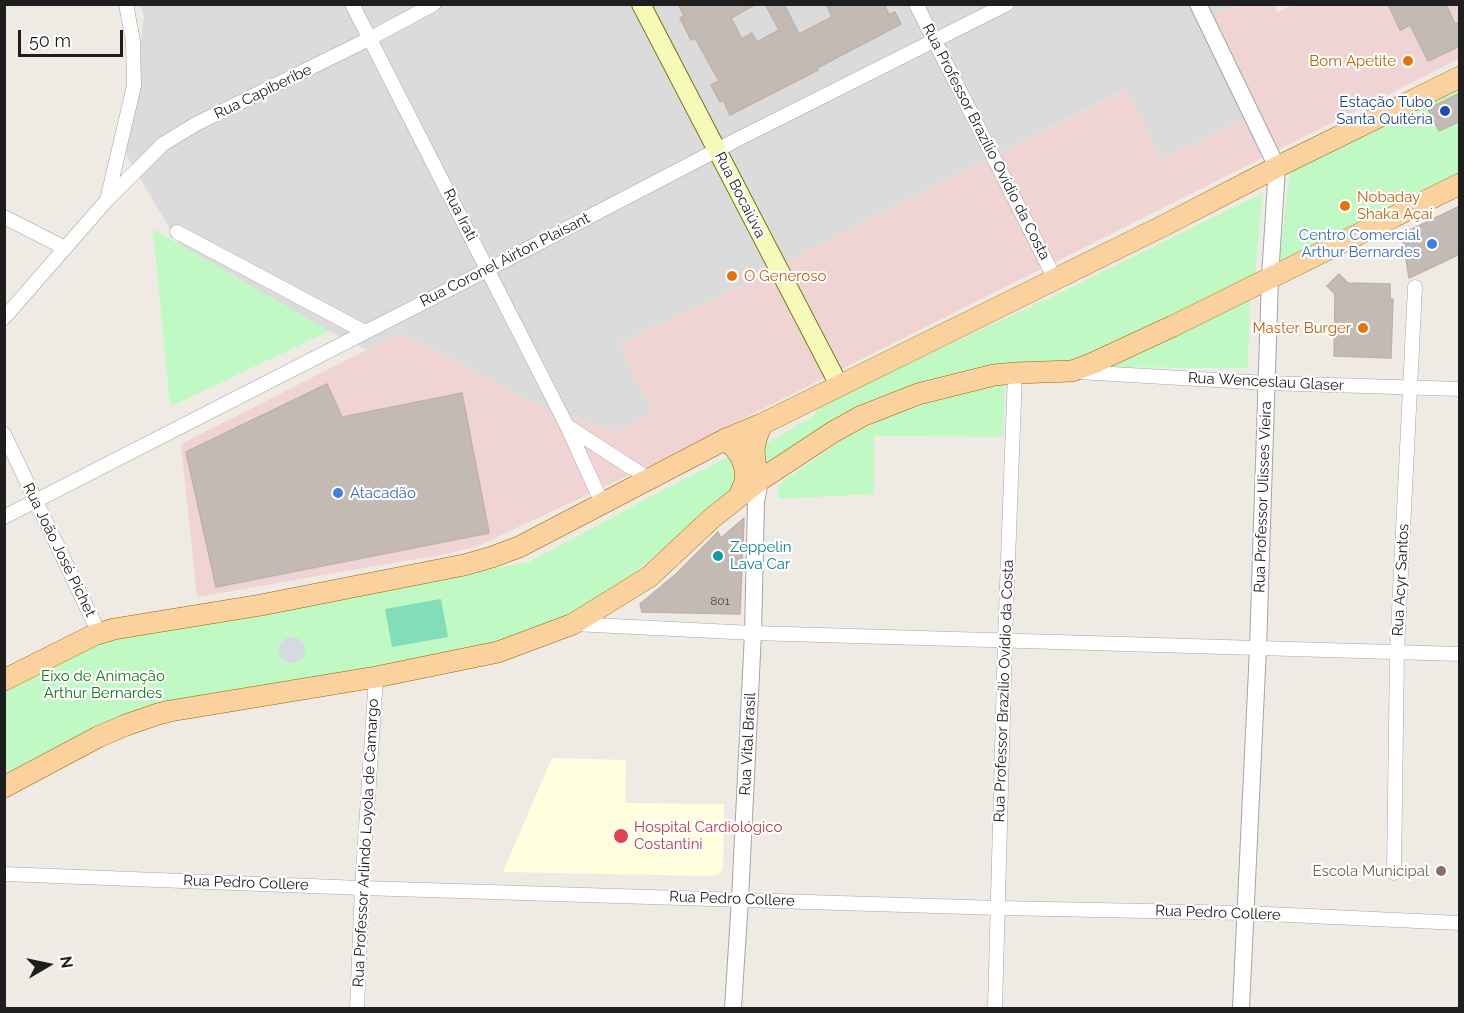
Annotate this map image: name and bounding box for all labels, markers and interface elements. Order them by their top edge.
scale bar [21,18,126,56]
street label: Rua Professor Brazílio Ovídio da Costa [918,21,1054,263]
text: 50 m [29,30,71,51]
place label: Bom Apetite [1309,52,1396,70]
marker: Bom Apetite [1401,54,1415,68]
street label: Rua Capiberibe [211,61,315,123]
place label: Estação Tubo Santa Quitéria [1336,93,1433,128]
marker: Estação Tubo Santa Quitéria [1438,104,1452,118]
street label: Rua Bocaiúva [711,149,769,241]
street label: Rua Irati [439,186,481,244]
place label: Nobaday Shaka Açaí [1357,188,1433,223]
marker: Nobaday Shaka Açaí [1338,199,1352,213]
street label: Rua Coronel Airton Plaisant [417,209,593,311]
place label: Centro Comercial Arthur Bernardes [1299,226,1420,261]
marker: Centro Comercial Arthur Bernardes [1425,237,1439,251]
place label: O Generoso [744,267,826,285]
marker: O Generoso [725,269,739,283]
place label: Master Burger [1252,319,1351,337]
marker: Master Burger [1356,321,1370,335]
street label: Rua Wenceslau Glaser [1187,369,1345,395]
street label: Rua Professor Ulisses Vieira [1251,401,1275,593]
street label: Rua João José Pichet [19,480,99,620]
place label: Atacadão [350,484,416,502]
marker: Atacadão [331,486,345,500]
street label: Rua Acyr Santos [1389,523,1413,637]
place label: Zeppelin Lava Car [730,538,791,573]
marker: Zeppelin Lava Car [711,549,725,563]
street label: Rua Professor Brazílio Ovídio da Costa [990,559,1018,823]
house number: 801 [710,594,730,608]
park label: Eixo de Animação Arthur Bernardes [41,667,165,702]
street label: Rua Vital Brasil [736,692,760,796]
street label: Rua Professor Arlindo Loyola de Camargo [349,698,383,988]
place label: Hospital Cardiológico Costantini [634,818,782,853]
marker: Hospital Cardiológico Costantini [612,827,630,845]
place label: Escola Municipal [1312,862,1429,880]
marker: Escola Municipal [1434,864,1448,878]
street label: Rua Pedro Collere [183,872,309,894]
street label: Rua Pedro Collere [669,888,795,910]
street label: Rua Pedro Collere [1155,902,1281,924]
north arrow [18,935,78,995]
text: N [56,955,77,970]

